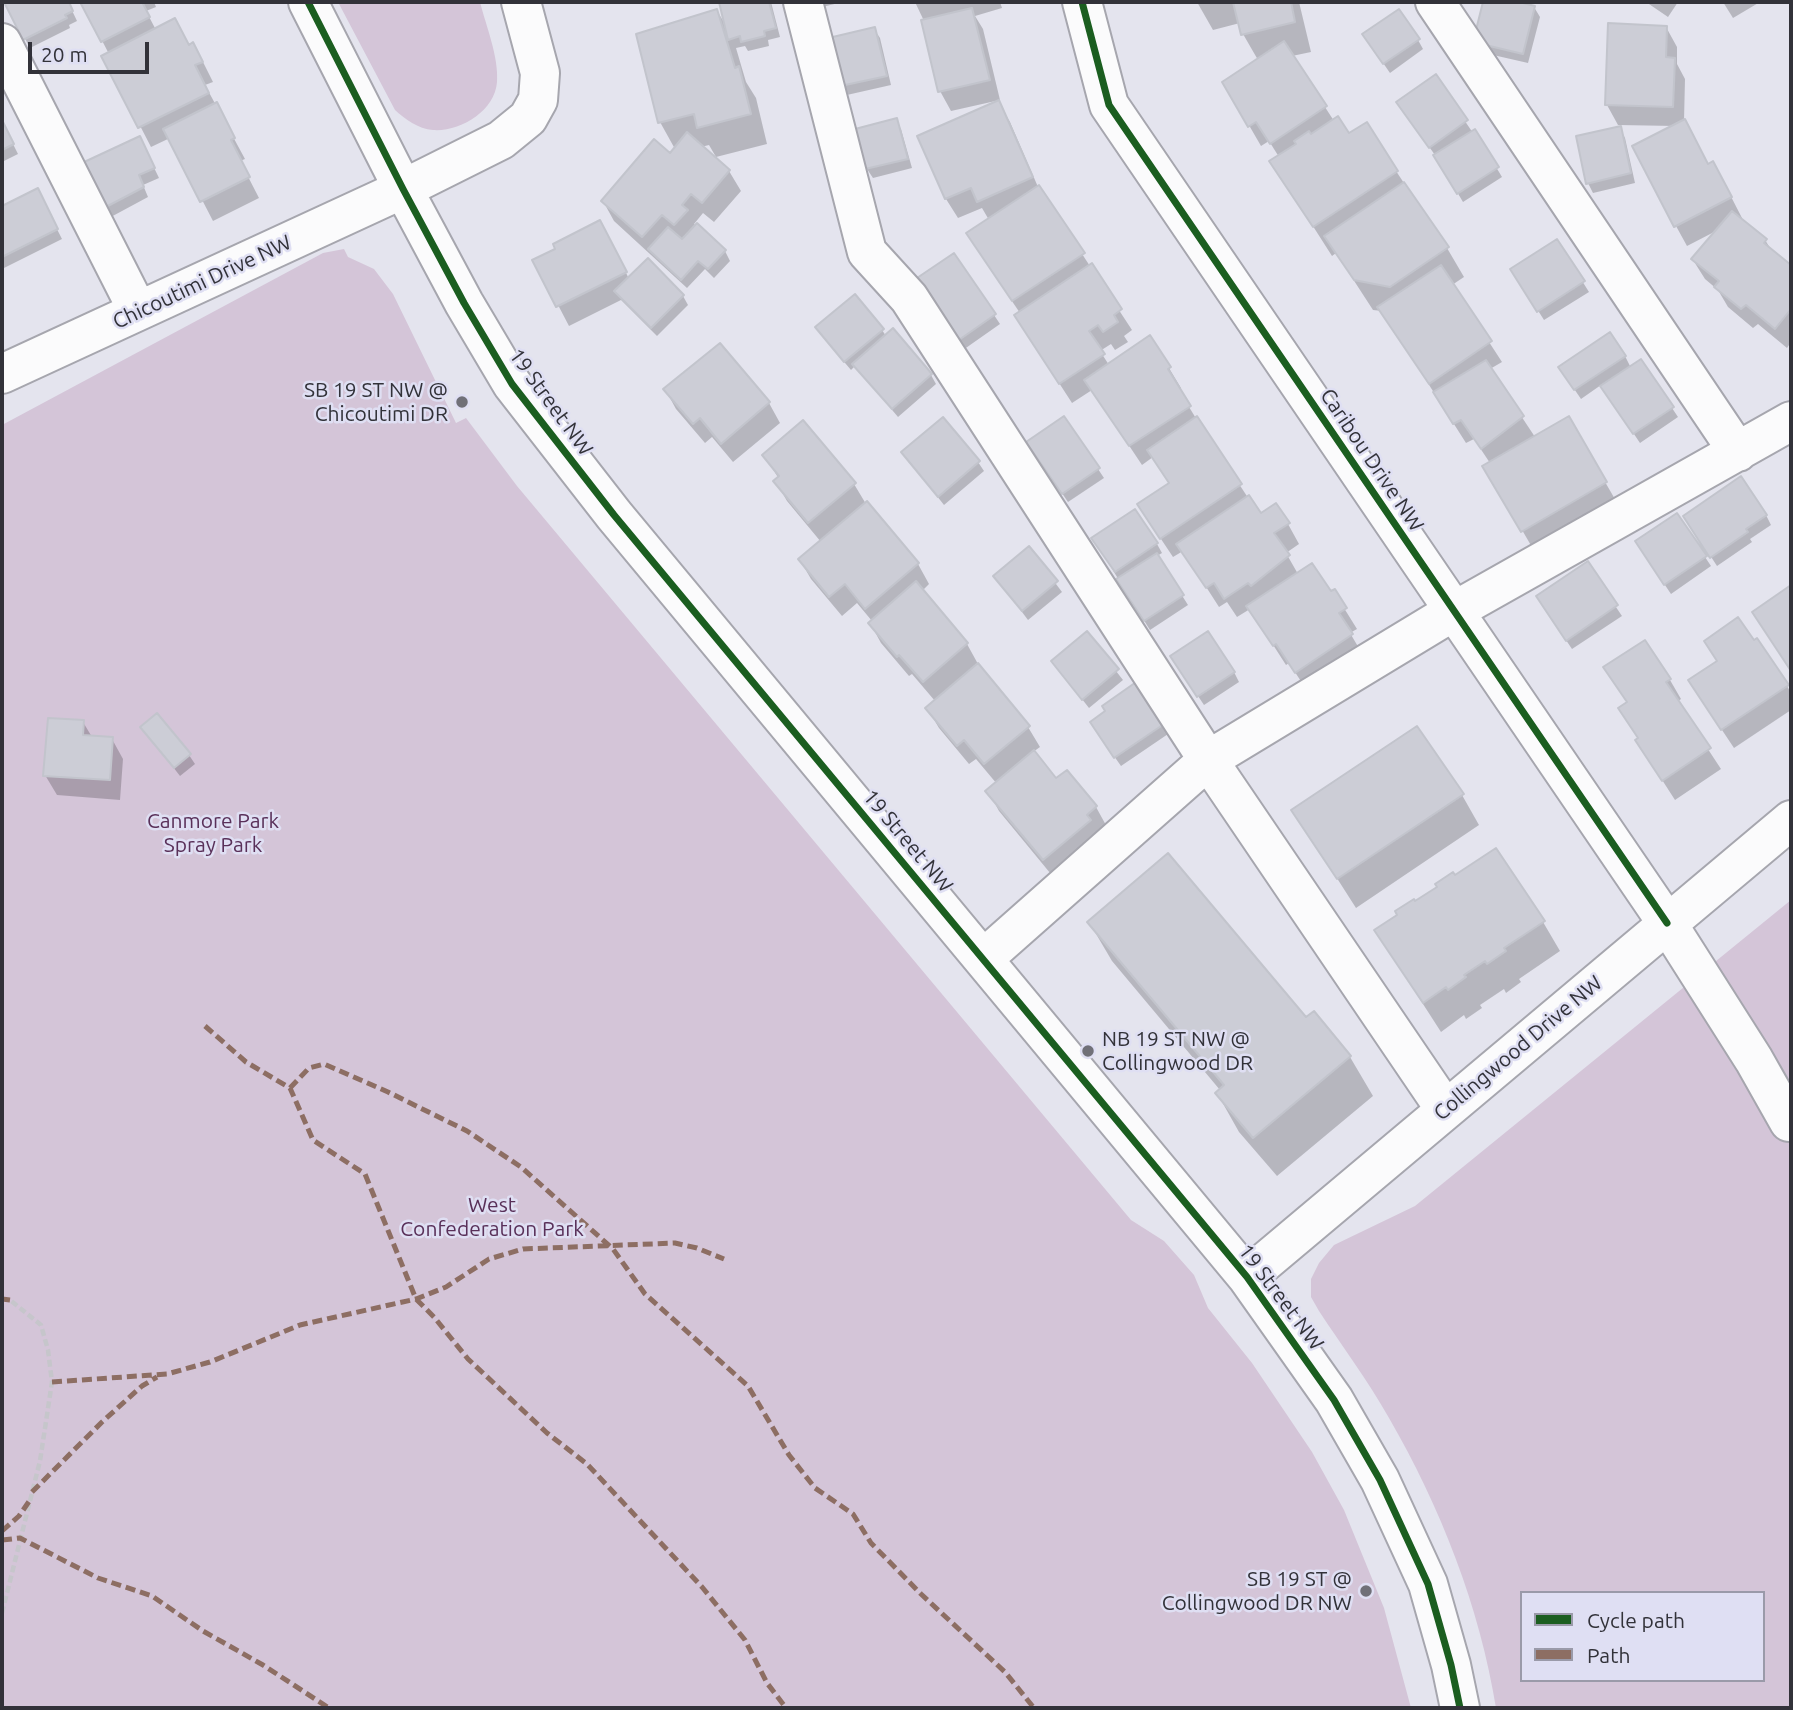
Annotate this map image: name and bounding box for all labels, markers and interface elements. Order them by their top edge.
scale bar [32,28,152,72]
text: 20 m [41,42,88,66]
street label: Chicoutimi Drive NW [109,230,295,334]
street label: 19 Street NW [504,343,598,461]
place label: SB 19 ST NW @ Chicoutimi DR [304,377,448,427]
street label: Caribou Drive NW [1315,384,1429,536]
marker: SB 19 ST NW @ Chicoutimi DR [454,394,470,410]
street label: 19 Street NW [858,785,958,897]
park label: Canmore Park Spray Park [147,808,279,858]
street label: Collingwood Drive NW [1429,970,1607,1126]
place label: NB 19 ST NW @ Collingwood DR [1102,1026,1253,1076]
marker: NB 19 ST NW @ Collingwood DR [1080,1043,1096,1059]
park label: West Confederation Park [400,1192,584,1242]
street label: 19 Street NW [1233,1239,1329,1355]
place label: SB 19 ST @ Collingwood DR NW [1162,1566,1352,1616]
marker: SB 19 ST @ Collingwood DR NW [1358,1583,1374,1599]
legend [1520,1591,1765,1682]
text: Cycle path [1587,1608,1685,1632]
text: Path [1587,1643,1630,1667]

